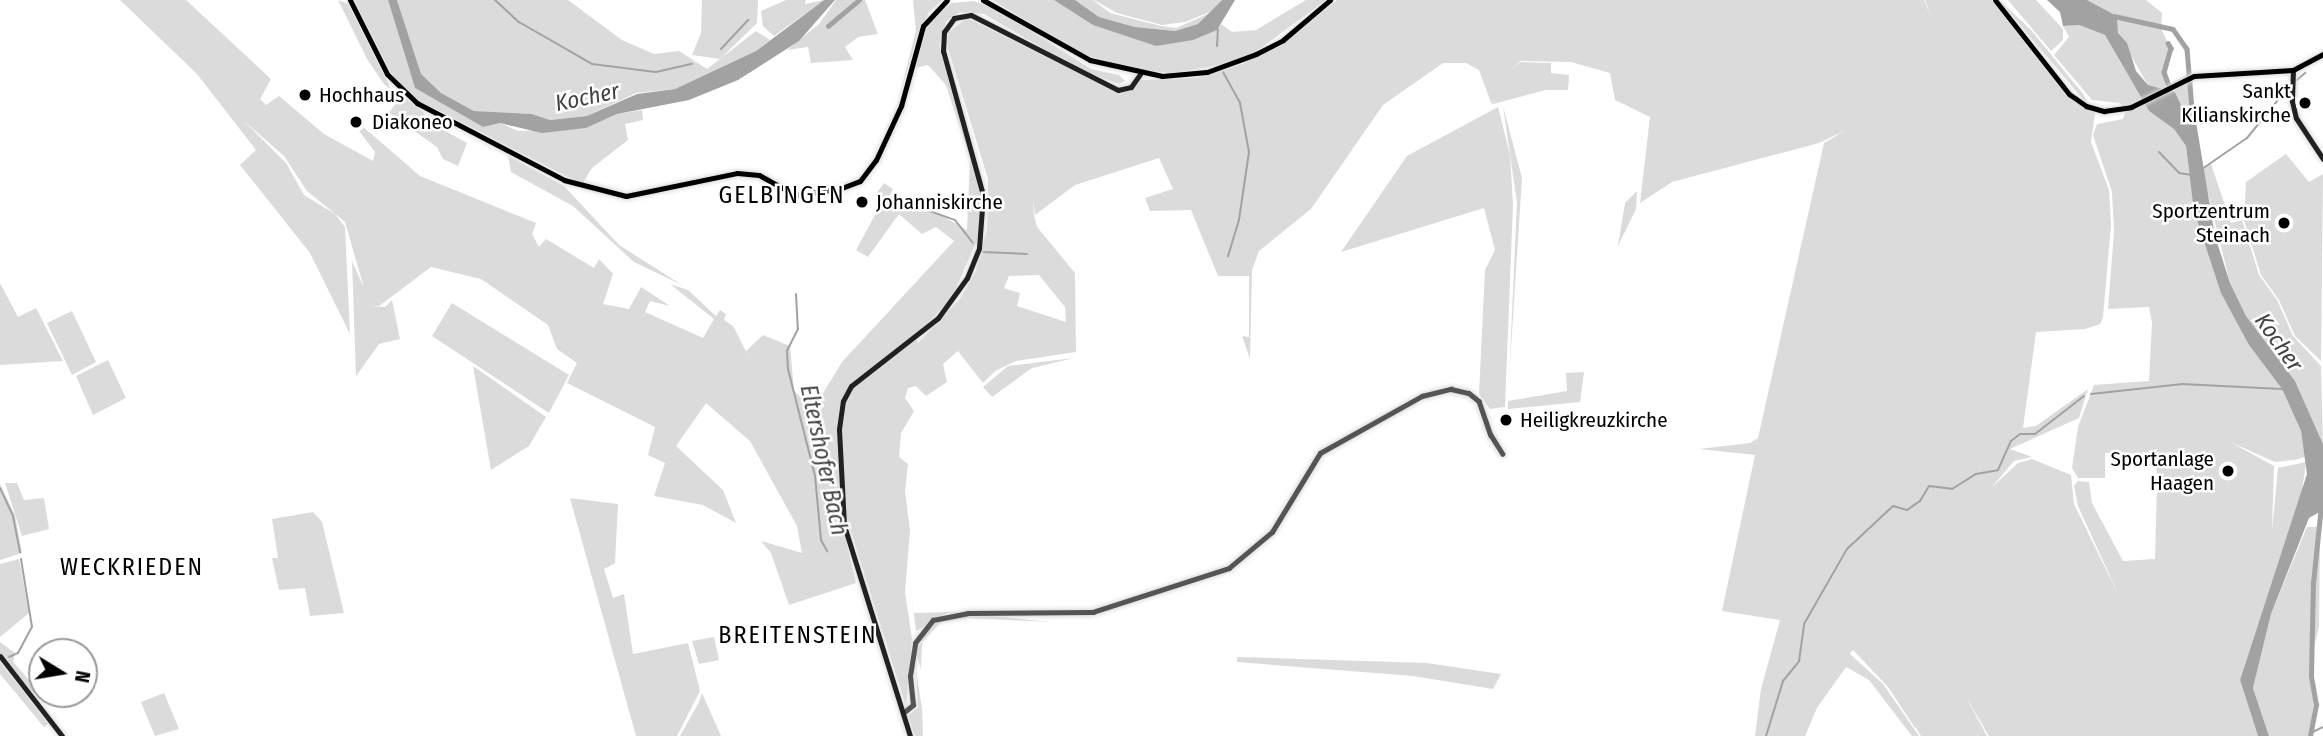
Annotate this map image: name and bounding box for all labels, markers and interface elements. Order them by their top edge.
water label: Kocher [552,77,622,117]
place label: Sankt Kilianskirche [2181,78,2291,128]
place label: Hochhaus [319,82,404,108]
marker: Hochhaus [297,87,313,103]
marker: Sankt Kilianskirche [2297,95,2313,111]
place label: Diakoneo [372,109,453,135]
marker: Diakoneo [346,112,366,132]
district label: GELBINGEN [720,182,844,210]
place label: Johanniskirche [876,189,1003,215]
marker: Johanniskirche [854,194,870,210]
place label: Sportzentrum Steinach [2152,198,2270,248]
marker: Sportzentrum Steinach [2276,215,2292,231]
water label: Kocher [2249,308,2309,376]
water label: Eltershofer Bach [795,382,853,538]
place label: Heiligkreuzkirche [1520,407,1668,433]
marker: Heiligkreuzkirche [1498,412,1514,428]
place label: Sportanlage Haagen [2111,446,2214,496]
marker: Sportanlage Haagen [2220,463,2236,479]
district label: WECKRIEDEN [61,554,203,582]
district label: BREITENSTEIN [720,622,876,650]
north arrow [28,638,98,708]
text: N [70,669,95,684]

